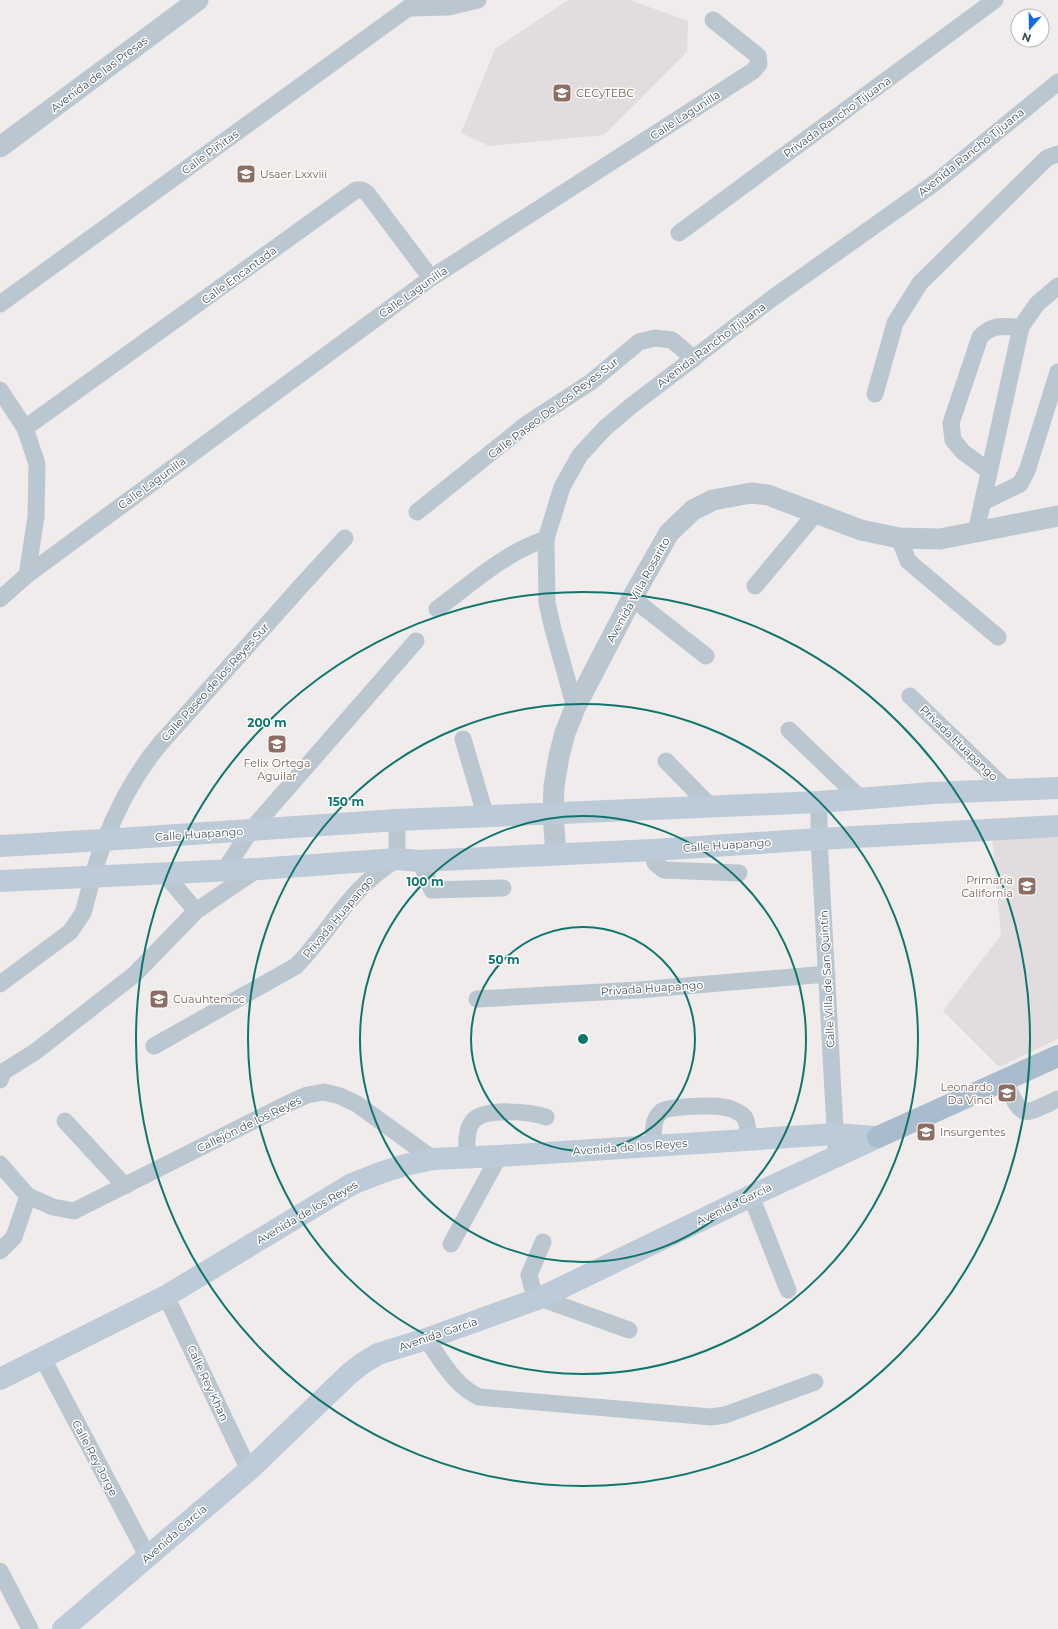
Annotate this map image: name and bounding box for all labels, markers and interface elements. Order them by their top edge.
north arrow [1010,8,1050,48]
text: N [1020,29,1033,45]
street label: Avenida de las Presas [48,33,151,115]
street label: Privada Rancho Tijuana [781,73,893,161]
school or university icon: CECyTEBC [551,82,573,104]
place label: CECyTEBC [576,86,634,100]
street label: Calle Lagunilla [647,87,723,143]
street label: Avenida Rancho Tijuana [915,105,1027,199]
street label: Calle Piñitas [179,126,242,177]
school or university icon: Usaer Lxxviii [235,163,257,185]
place label: Usaer Lxxviii [260,167,327,181]
street label: Calle Encantada [199,243,279,307]
street label: Calle Lagunilla [376,263,450,321]
street label: Avenida Rancho Tijuana [654,300,768,390]
street label: Calle Paseo De Los Reyes Sur [485,354,621,462]
street label: Calle Lagunilla [115,454,189,512]
street label: Avenida Villa Rosarito [603,535,673,645]
street label: Calle Paseo de los Reyes Sur [158,620,272,744]
street label: Privada Huapango [917,702,1001,784]
text: 200 m [247,715,287,730]
school or university icon: Felix Ortega Aguilar [266,733,288,755]
place label: Felix Ortega Aguilar [244,756,310,783]
text: 150 m [328,794,364,809]
street label: Calle Huapango [154,824,244,844]
street label: Calle Huapango [682,835,772,855]
street label: Privada Huapango [300,873,376,961]
place label: Primaria California [961,873,1013,900]
text: 100 m [407,874,443,889]
school or university icon: Primaria California [1016,875,1038,897]
street label: Calle Villa de San Quintín [816,910,838,1048]
text: 50 m [488,952,520,967]
street label: Privada Huapango [600,977,704,999]
school or university icon: Cuauhtemoc [148,988,170,1010]
place label: Cuauhtemoc [173,992,245,1006]
centre of rings [576,1032,590,1046]
place label: Leonardo Da Vinci [941,1080,993,1107]
school or university icon: Leonardo Da Vinci [996,1082,1018,1104]
street label: Callejón de los Reyes [195,1092,304,1155]
school or university icon: Insurgentes [915,1121,937,1143]
place label: Insurgentes [940,1125,1006,1139]
street label: Avenida de los Reyes [572,1136,688,1158]
street label: Avenida de los Reyes [254,1177,361,1247]
street label: Avenida García [694,1180,774,1228]
street label: Avenida García [397,1314,479,1354]
street label: Calle Rey Khan [184,1343,232,1423]
street label: Calle Rey Jorge [69,1418,121,1499]
street label: Avenida García [138,1502,210,1566]

